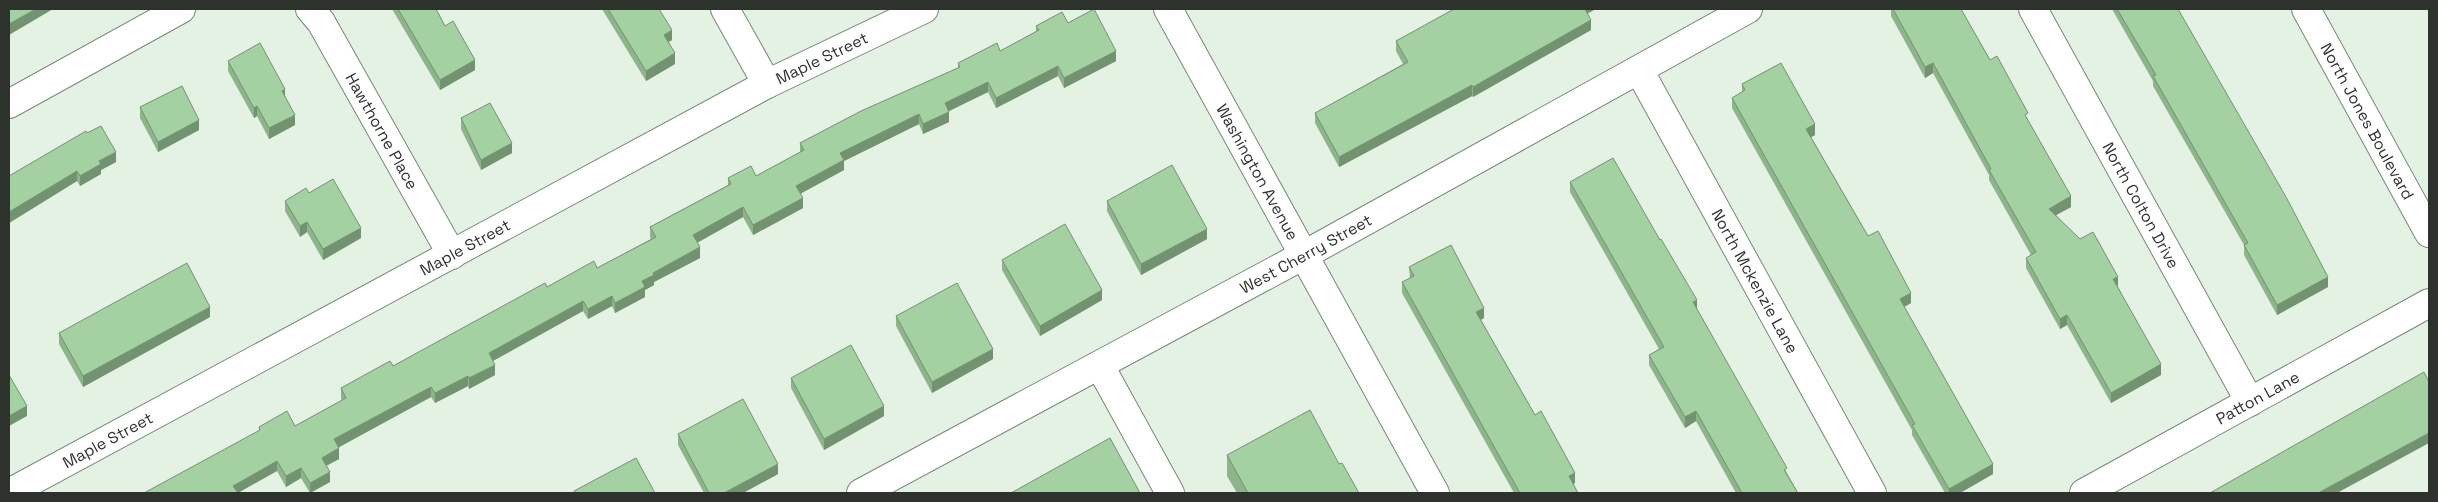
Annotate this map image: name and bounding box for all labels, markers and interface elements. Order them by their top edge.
street label: Maple Street [772,27,871,89]
street label: North Jones Boulevard [2316,39,2419,203]
street label: Hawthorne Place [341,69,423,193]
street label: Washington Avenue [1212,100,1304,244]
street label: North Colton Drive [2098,138,2185,272]
street label: North Mckenzie Lane [1707,205,1804,357]
street label: West Cherry Street [1236,209,1375,298]
street label: Maple Street [416,214,514,280]
street label: Patton Lane [2212,366,2303,429]
street label: Maple Street [59,407,156,473]

